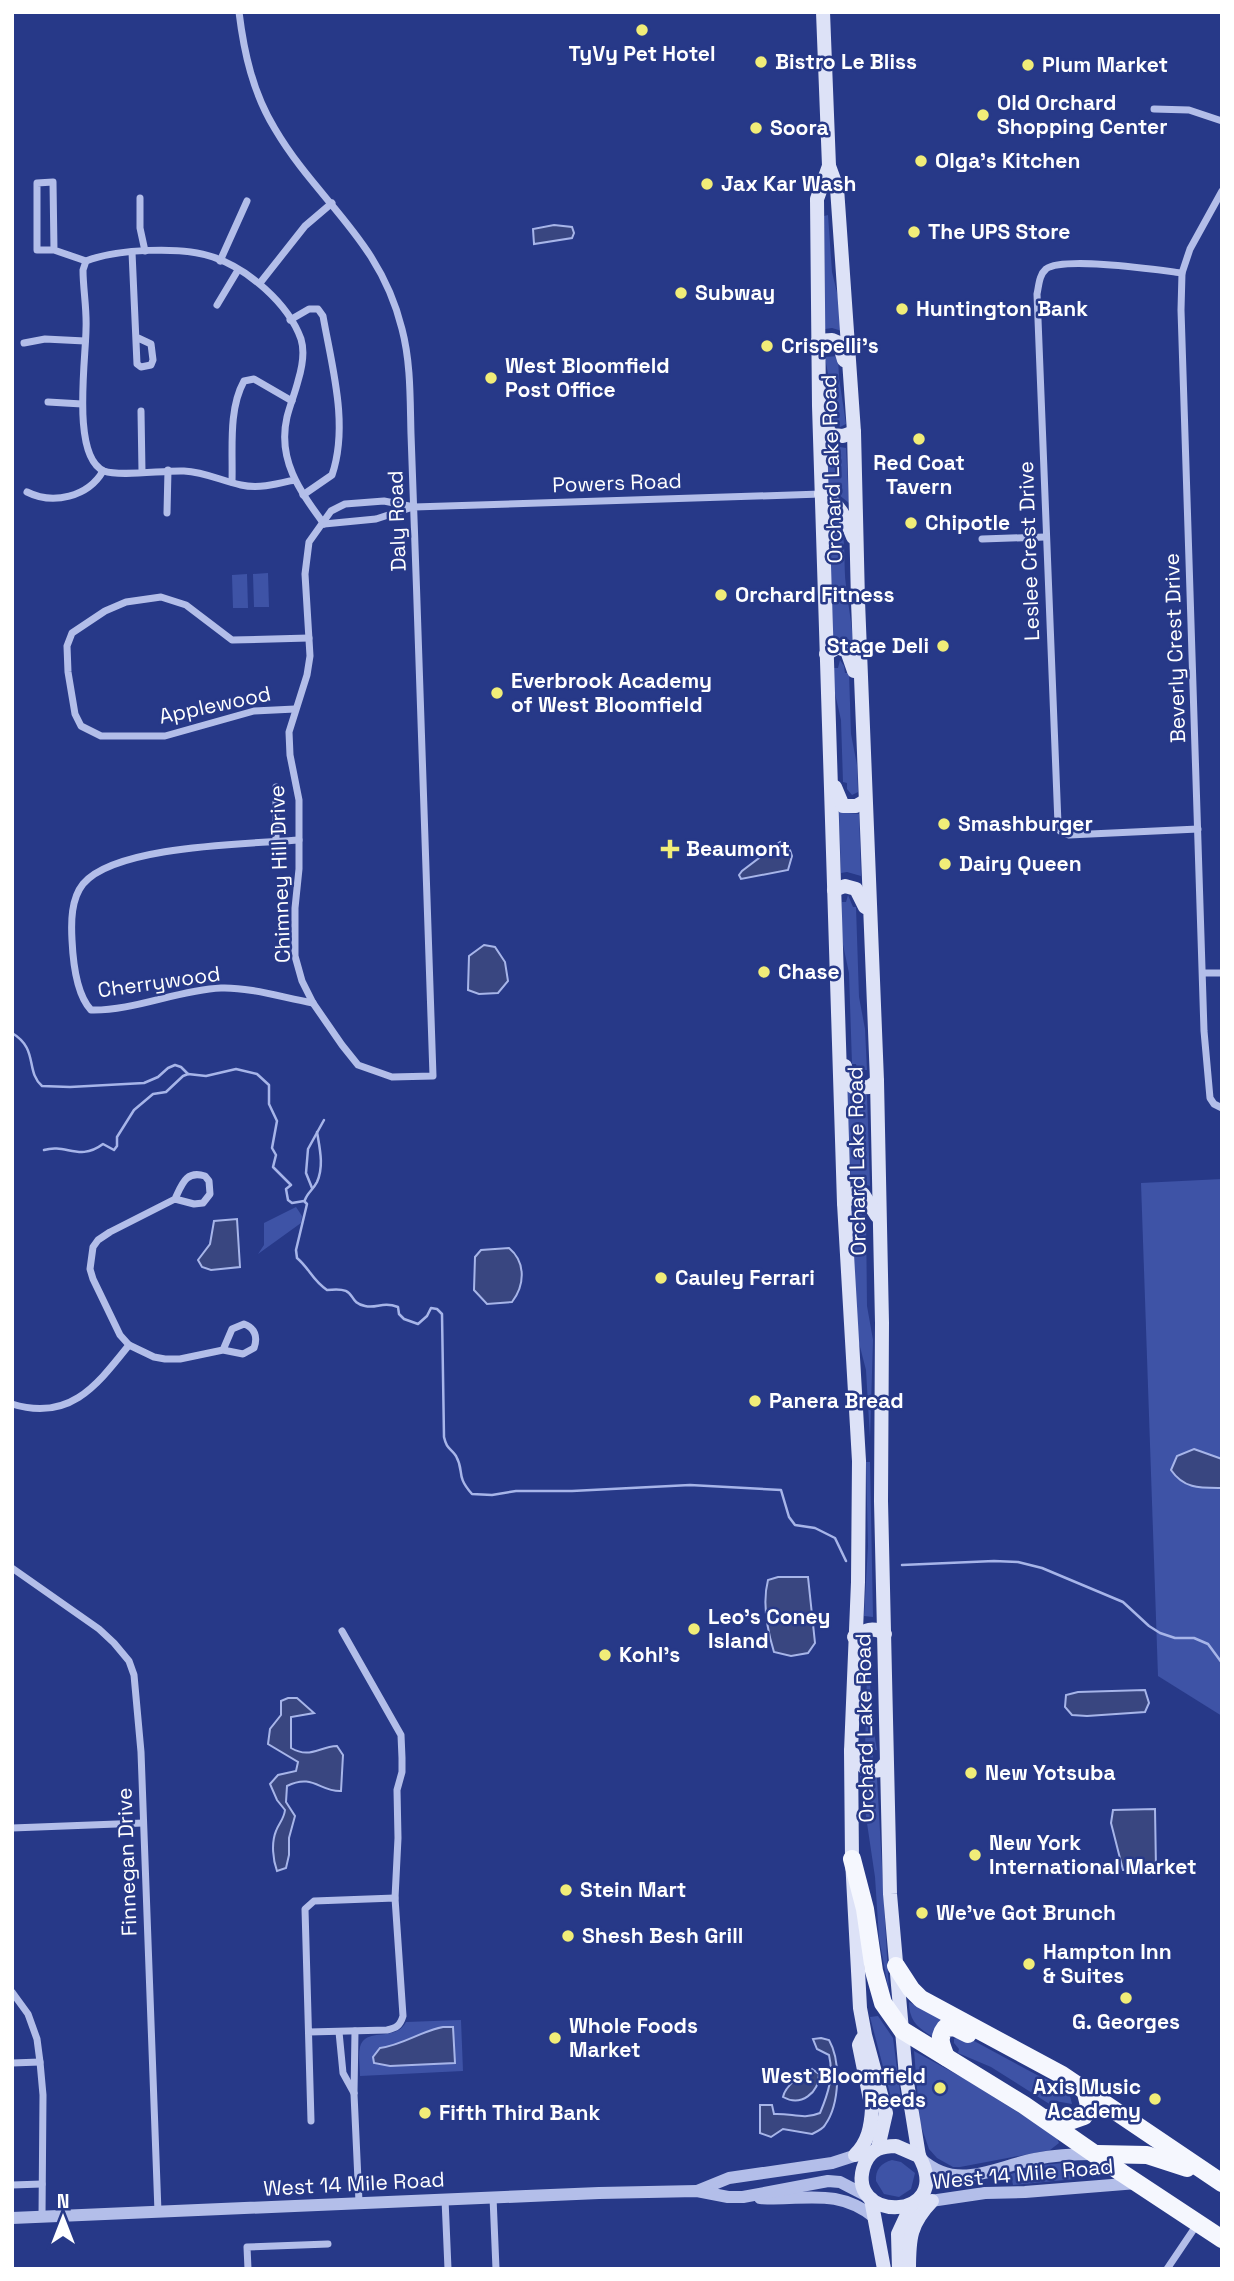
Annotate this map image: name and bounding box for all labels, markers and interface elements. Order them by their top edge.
marker: TyVy Pet Hotel [634,22,650,38]
place label: TyVy Pet Hotel [568,40,716,67]
place label: Bistro Le Bliss [775,48,917,75]
place label: Plum Market [1042,51,1168,78]
marker: Bistro Le Bliss [753,54,769,70]
marker: Plum Market [1020,57,1036,73]
place label: Old Orchard Shopping Center [997,89,1167,140]
marker: Old Orchard Shopping Center [975,107,991,123]
place label: Soora [770,114,829,141]
marker: Soora [748,120,764,136]
place label: Olga's Kitchen [935,147,1080,174]
marker: Olga's Kitchen [913,153,929,169]
place label: Jax Kar Wash [721,170,857,197]
marker: Jax Kar Wash [699,176,715,192]
place label: The UPS Store [928,218,1070,245]
marker: The UPS Store [906,224,922,240]
place label: Subway [695,279,775,306]
marker: Subway [673,285,689,301]
place label: Huntington Bank [916,295,1088,322]
marker: Huntington Bank [894,301,910,317]
place label: Crispelli's [781,332,879,359]
marker: Crispelli's [759,338,775,354]
place label: West Bloomfield Post Office [505,352,670,403]
marker: West Bloomfield Post Office [483,370,499,386]
street label: Orchard Lake Road [815,374,848,564]
marker: Red Coat Tavern [911,431,927,447]
place label: Red Coat Tavern [873,449,965,500]
street label: Leslee Crest Drive [1012,461,1045,641]
street label: Powers Road [552,467,682,498]
street label: Daly Road [381,470,412,572]
place label: Chipotle [925,509,1010,536]
marker: Chipotle [903,515,919,531]
street label: Beverly Crest Drive [1158,553,1191,744]
place label: Orchard Fitness [735,581,895,608]
marker: Orchard Fitness [713,587,729,603]
place label: Stage Deli [827,632,929,659]
marker: Stage Deli [935,638,951,654]
place label: Everbrook Academy of West Bloomfield [511,667,712,718]
street label: Applewood [156,679,273,730]
marker: Everbrook Academy of West Bloomfield [489,685,505,701]
street label: Chimney Hill Drive [263,785,296,963]
place label: Smashburger [958,810,1093,837]
marker: Smashburger [936,816,952,832]
place label: Beaumont [686,835,790,862]
marker: Beaumont [660,839,680,859]
place label: Dairy Queen [959,850,1082,877]
marker: Dairy Queen [937,856,953,872]
place label: Chase [778,958,840,985]
street label: Cherrywood [96,960,222,1003]
marker: Chase [756,964,772,980]
street label: Orchard Lake Road [841,1066,872,1256]
place label: Cauley Ferrari [675,1264,815,1291]
marker: Cauley Ferrari [653,1270,669,1286]
place label: Panera Bread [769,1387,904,1414]
marker: Panera Bread [747,1393,763,1409]
place label: Leo's Coney Island [708,1603,831,1654]
marker: Leo's Coney Island [686,1621,702,1637]
street label: Orchard Lake Road [849,1633,880,1823]
place label: Kohl's [619,1641,680,1668]
marker: Kohl's [597,1647,613,1663]
place label: New Yotsuba [985,1759,1116,1786]
marker: New Yotsuba [963,1765,979,1781]
street label: Finnegan Drive [110,1787,143,1937]
place label: New York International Market [989,1829,1197,1880]
marker: New York International Market [967,1847,983,1863]
place label: Stein Mart [580,1876,686,1903]
marker: Stein Mart [558,1882,574,1898]
place label: We've Got Brunch [936,1899,1116,1926]
marker: We've Got Brunch [914,1905,930,1921]
place label: Shesh Besh Grill [582,1922,743,1949]
marker: Shesh Besh Grill [560,1928,576,1944]
place label: Hampton Inn & Suites [1043,1938,1172,1989]
marker: Hampton Inn & Suites [1021,1956,1037,1972]
marker: G. Georges [1118,1990,1134,2006]
place label: G. Georges [1072,2008,1180,2035]
place label: Whole Foods Market [569,2012,698,2063]
marker: Whole Foods Market [547,2030,563,2046]
place label: West Bloomfield Reeds [761,2062,926,2113]
place label: Axis Music Academy [1033,2073,1141,2124]
marker: West Bloomfield Reeds [932,2080,948,2096]
marker: Axis Music Academy [1147,2091,1163,2107]
place label: Fifth Third Bank [439,2099,601,2126]
marker: Fifth Third Bank [417,2105,433,2121]
street label: West 14 Mile Road [931,2152,1115,2195]
street label: West 14 Mile Road [263,2165,445,2202]
north arrow [28,2183,98,2253]
text: N [57,2189,69,2214]

